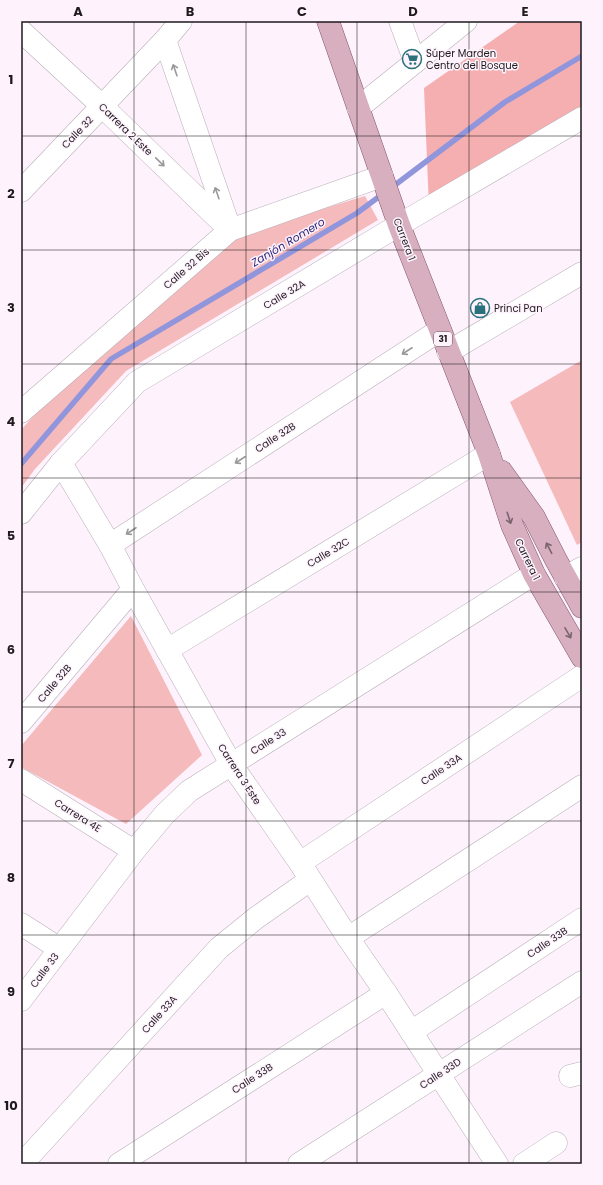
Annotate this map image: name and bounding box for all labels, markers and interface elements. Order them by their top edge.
text: A [73,2,83,21]
text: B [186,2,195,21]
text: C [297,2,307,21]
text: D [408,2,418,21]
text: E [521,2,529,21]
place label: Súper Marden Centro del Bosque [426,46,518,73]
supermarket icon: Súper Marden Centro del Bosque [401,48,423,70]
one-way arrow [171,63,178,76]
text: 1 [9,70,13,89]
street label: Carrera 2 Este [95,100,156,159]
street label: Calle 32 [58,113,97,152]
one-way arrow [155,157,165,167]
text: 2 [7,184,15,203]
one-way arrow [213,186,220,199]
water label: Zanjón Romero [247,214,328,271]
street label: Carrera 1 [390,216,420,263]
street label: Calle 32 Bis [160,244,213,293]
street label: Calle 32A [260,276,308,313]
shop icon: Princi Pan [469,297,491,319]
text: 3 [7,298,15,317]
place label: Princi Pan [494,301,543,316]
road number: 31 [434,332,452,346]
one-way arrow [402,347,413,355]
text: 4 [7,412,16,431]
street label: Calle 32B [252,419,299,456]
one-way arrow [234,456,245,464]
one-way arrow [506,511,513,524]
text: 5 [7,526,15,545]
one-way arrow [125,527,136,535]
street label: Calle 32C [304,534,353,571]
street label: Carrera 1 [511,536,544,583]
one-way arrow [545,542,553,554]
one-way arrow [565,627,573,639]
text: 6 [7,640,15,659]
street label: Calle 32B [34,661,75,706]
street label: Calle 33 [247,724,289,758]
street label: Carrera 3 Este [214,741,265,808]
street label: Calle 33A [418,750,465,789]
text: 7 [8,754,15,773]
street label: Carrera 4E [51,795,104,836]
text: 8 [7,868,15,887]
street label: Calle 33B [524,923,571,962]
street label: Calle 33 [26,950,63,991]
text: 9 [7,982,15,1001]
street label: Calle 33A [138,992,181,1037]
street label: Calle 33D [416,1054,464,1093]
street label: Calle 33B [229,1060,276,1097]
text: 10 [4,1096,18,1115]

